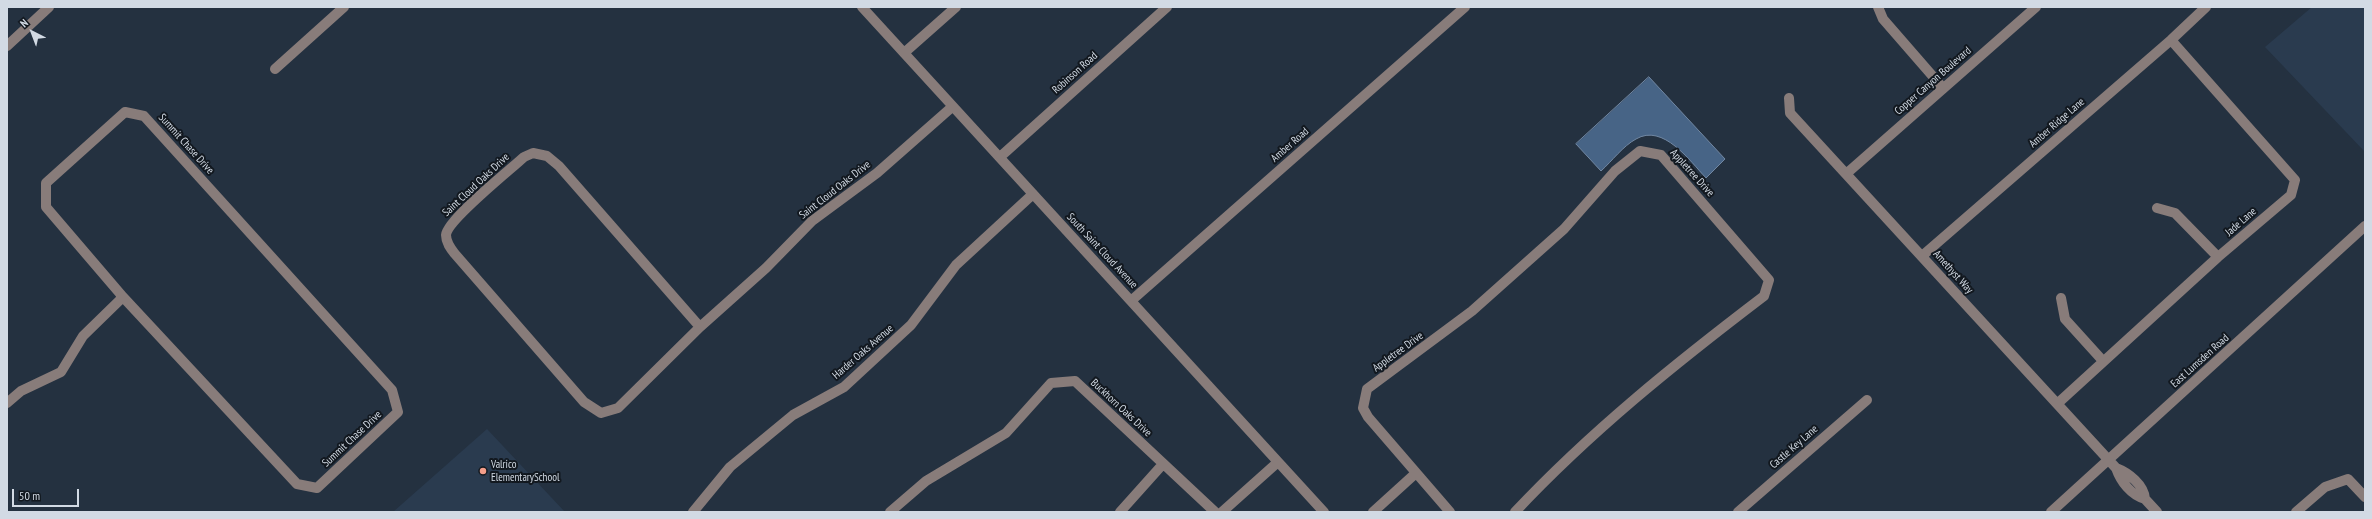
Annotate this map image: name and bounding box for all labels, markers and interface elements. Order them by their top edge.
north arrow [12,12,52,52]
text: N [17,16,31,30]
street label: Copper Canyon Boulevard [1892,44,1974,118]
street label: Robinson Road [1050,49,1100,97]
street label: Amber Ridge Lane [2027,95,2087,151]
street label: Summit Chase Drive [156,111,216,177]
street label: Amber Road [1268,125,1312,165]
street label: Appletree Drive [1667,147,1717,199]
street label: Saint Cloud Oaks Drive [440,151,512,219]
street label: Saint Cloud Oaks Drive [797,158,873,222]
street label: Jade Lane [2223,205,2259,239]
street label: South Saint Cloud Avenue [1064,211,1140,291]
street label: Amethyst Way [1930,248,1976,296]
street label: Harder Oaks Avenue [830,322,896,382]
street label: Appletree Drive [1370,329,1426,375]
street label: East Lumsden Road [2168,332,2232,390]
street label: Buckhorn Oaks Drive [1088,376,1154,440]
street label: Summit Chase Drive [320,408,384,470]
street label: Castle Key Lane [1767,423,1821,471]
place label: Valrico ElementarySchool [491,458,559,484]
marker: Valrico ElementarySchool [478,466,488,476]
scale bar [14,481,81,507]
text: 50 m [19,488,40,503]

